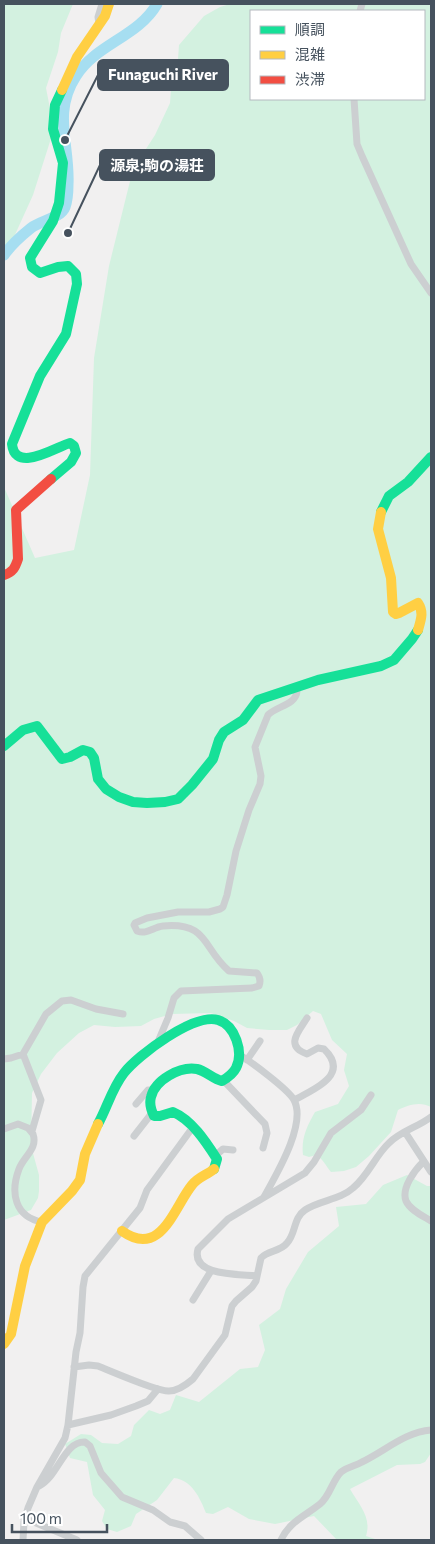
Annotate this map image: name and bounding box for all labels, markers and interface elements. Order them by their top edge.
legend [250,10,425,100]
text: 順調 [295,20,325,38]
text: 混雑 [295,45,325,63]
callout: Funaguchi River [98,60,228,90]
text: Funaguchi River [108,65,218,83]
text: 渋滞 [295,70,325,88]
callout: 源泉;駒の湯荘 [100,150,214,180]
text: 源泉;駒の湯荘 [110,156,204,174]
scale bar [12,1502,108,1534]
text: 100 m [20,1509,62,1527]

